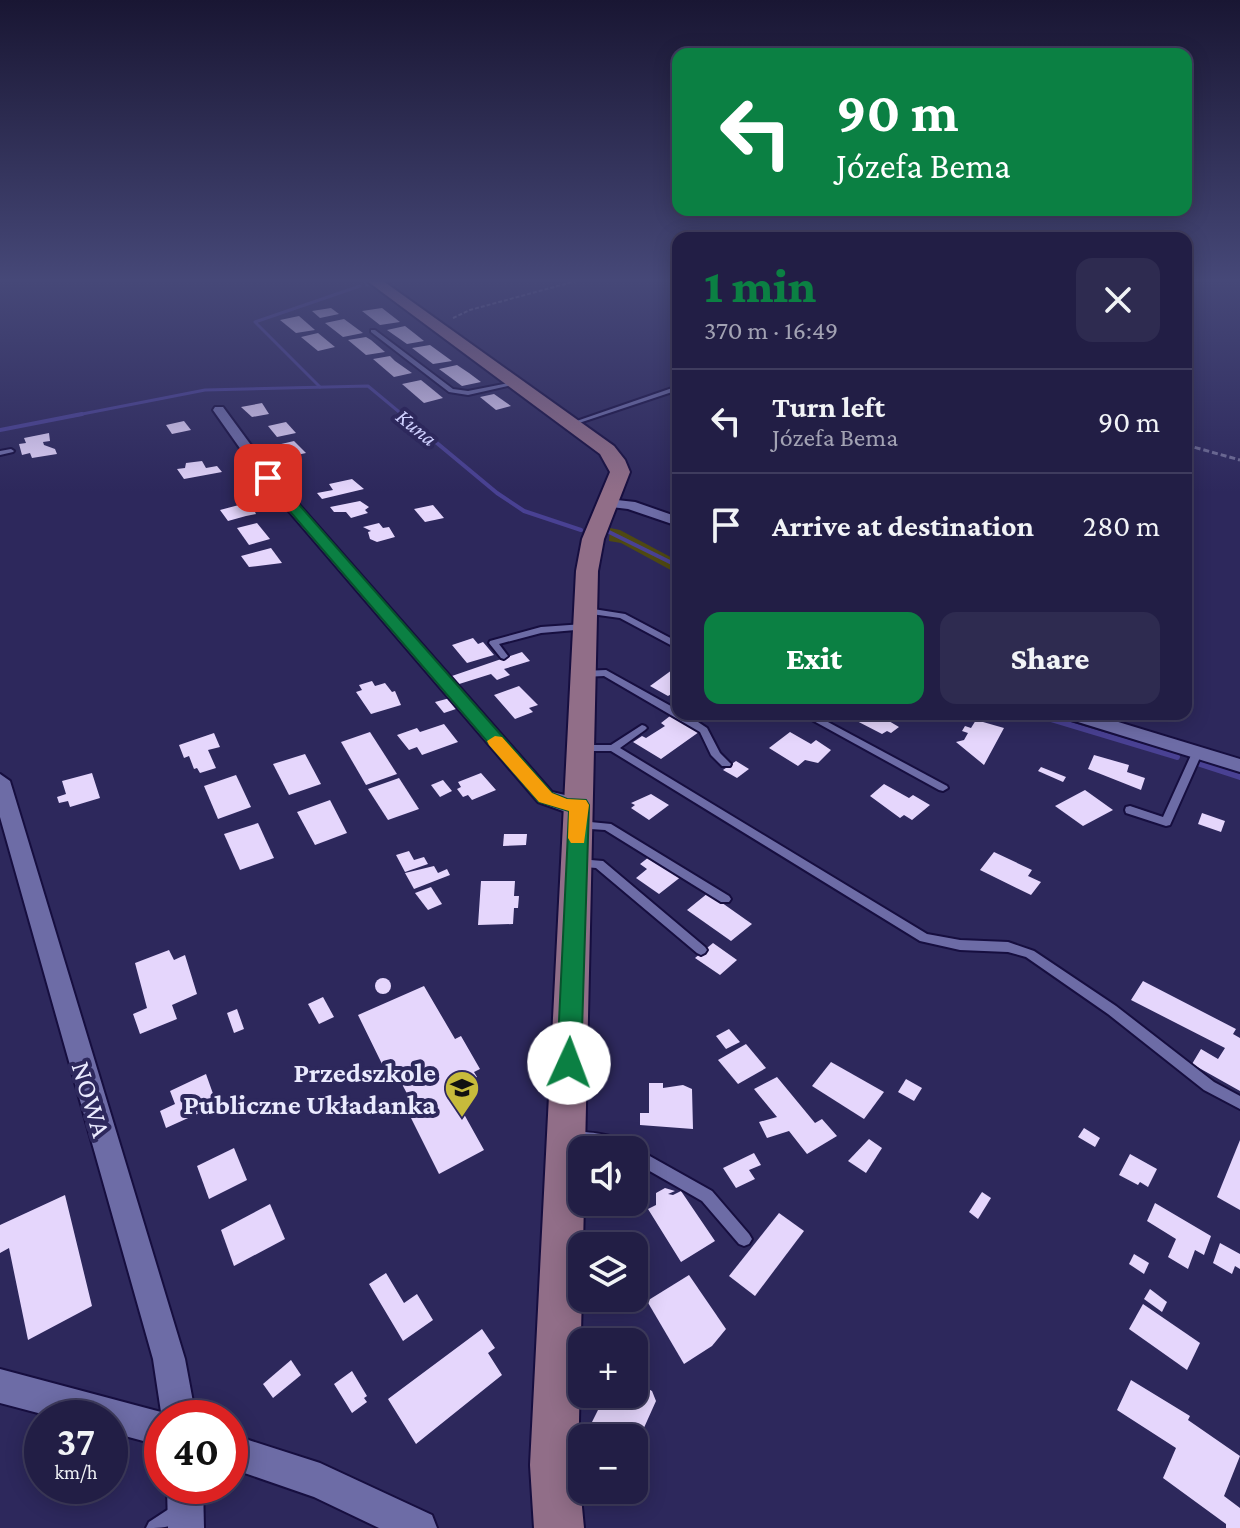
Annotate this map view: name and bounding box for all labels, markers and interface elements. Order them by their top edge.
icon: left [704,80,808,184]
text: 90 m [836,81,959,143]
text: Józefa Bema [836,146,1011,186]
button: close [1076,258,1160,342]
text: 1 min [704,259,816,312]
text: 370 m · 16:49 [704,316,838,345]
text: Turn left [772,390,885,423]
icon: left [704,399,748,443]
water label: Kuna [391,404,442,451]
text: 90 m [1098,405,1160,438]
text: Józefa Bema [772,423,898,452]
pin [234,444,302,512]
icon: arrive [246,456,290,500]
icon: arrive [704,503,748,547]
text: Arrive at destination [772,509,1034,542]
text: 280 m [1083,509,1160,542]
button: Exit [704,612,924,704]
button: Share [940,612,1160,704]
position arrow [527,1021,611,1105]
place label: Przedszkole Publiczne Układanka [183,1057,436,1120]
street label: NOWA [65,1058,118,1141]
school or university icon: Przedszkole Publiczne Układanka [443,1069,481,1119]
map controls [568,1136,648,1504]
button: sound [568,1136,648,1216]
button: layers [568,1232,648,1312]
button: + [568,1328,648,1408]
speed limit sign: 40 [144,1400,248,1504]
text: 37 [57,1419,95,1464]
button: − [568,1424,648,1504]
text: km/h [54,1461,98,1483]

